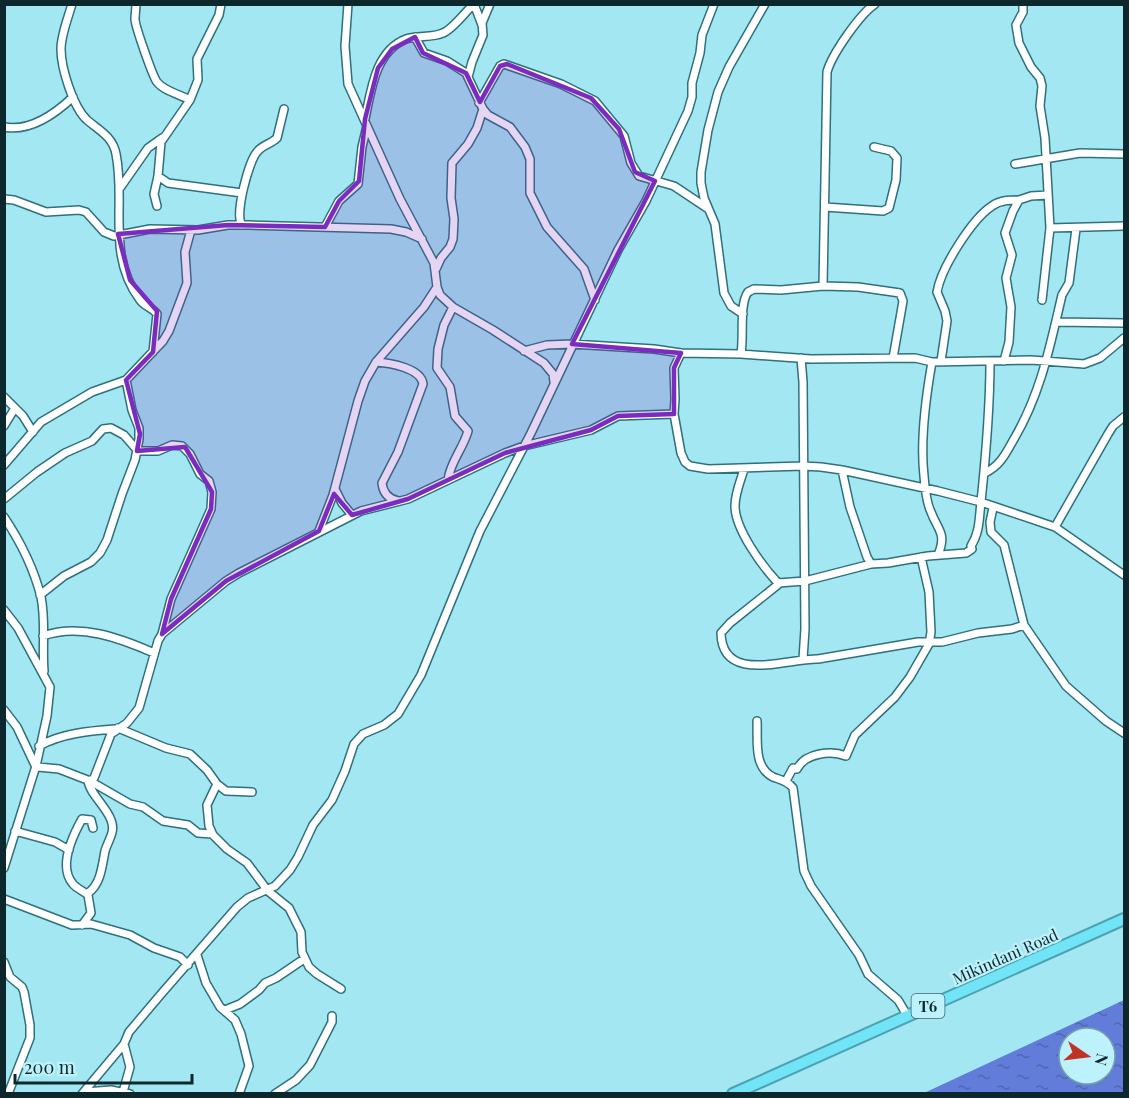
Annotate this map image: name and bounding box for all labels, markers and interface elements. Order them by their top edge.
street label: Mikindani Road [949,923,1061,989]
road number: T6 [912,994,944,1018]
north arrow [1057,1026,1117,1086]
scale bar [15,1047,192,1085]
text: N [1090,1052,1114,1068]
text: 200 m [24,1055,75,1079]

